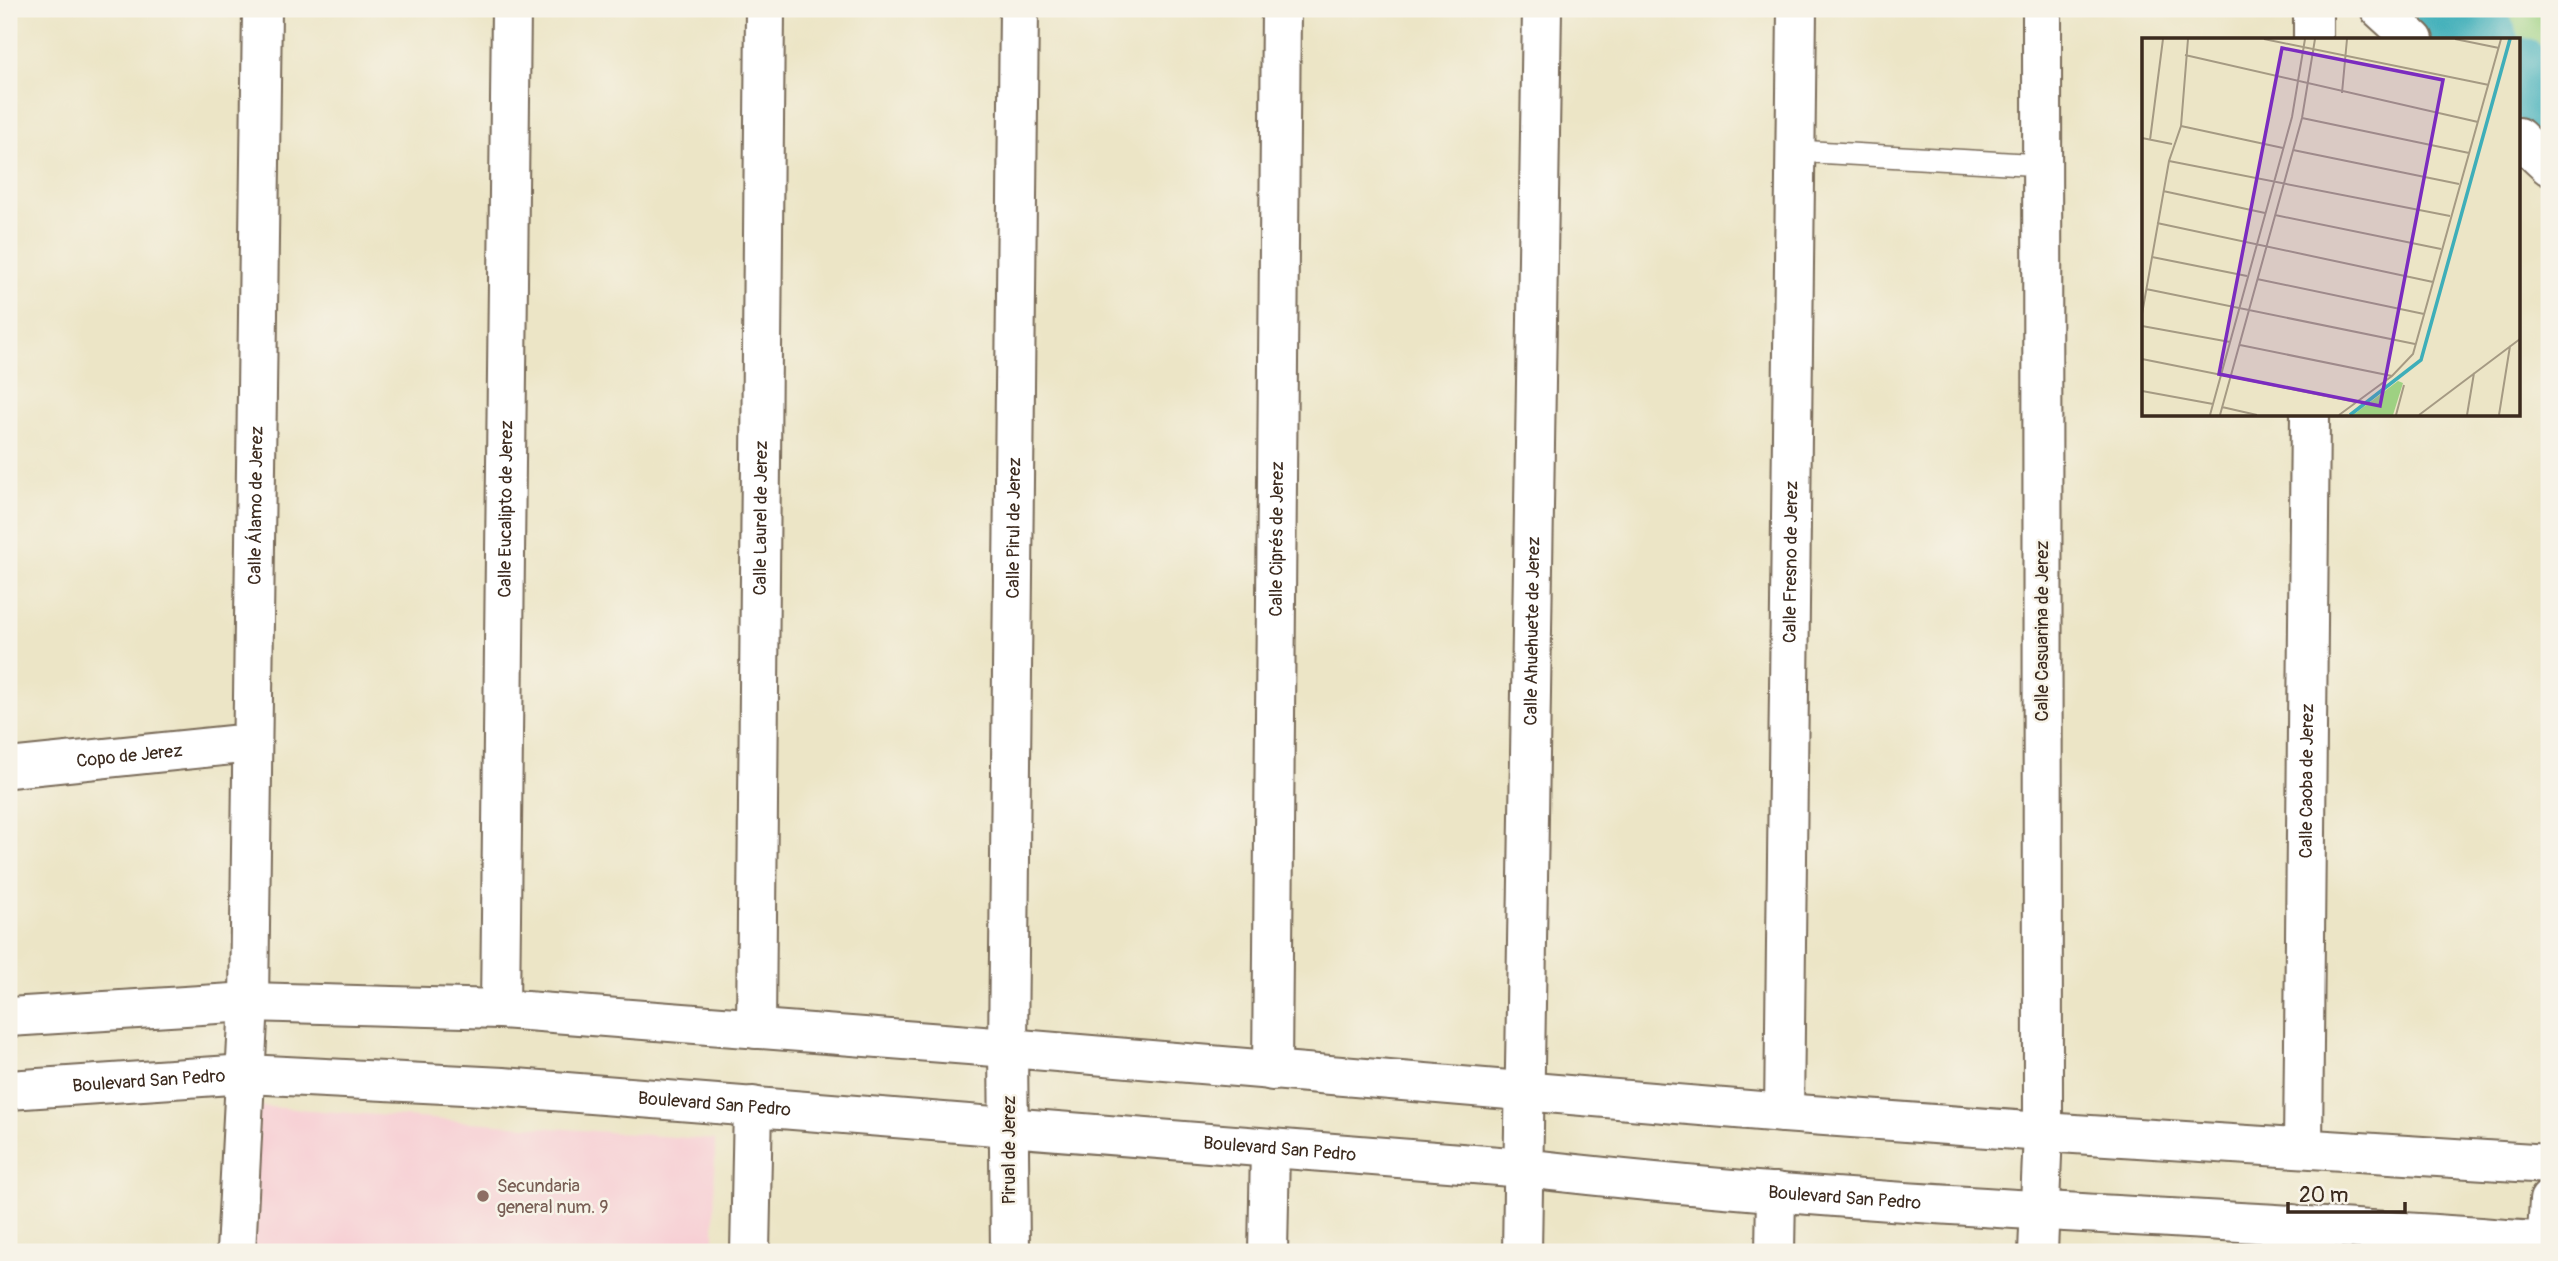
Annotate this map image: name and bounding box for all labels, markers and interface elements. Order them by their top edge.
inset map [2142,38,2520,416]
street label: Calle Eucalipto de Jerez [494,420,518,598]
street label: Calle Álamo de Jerez [243,426,269,585]
street label: Calle Laurel de Jerez [749,440,773,596]
street label: Calle Pirul de Jerez [1002,457,1026,599]
street label: Calle Ciprés de Jerez [1265,461,1289,617]
street label: Calle Fresno de Jerez [1779,481,1803,643]
street label: Calle Ahuehuete de Jerez [1519,536,1546,726]
street label: Calle Casuarina de Jerez [2031,541,2054,721]
street label: Calle Caoba de Jerez [2295,704,2319,859]
street label: Copo de Jerez [75,739,184,773]
street label: Boulevard San Pedro [71,1064,226,1098]
street label: Boulevard San Pedro [637,1087,792,1122]
street label: Pirual de Jerez [998,1096,1021,1204]
street label: Boulevard San Pedro [1202,1132,1357,1167]
scale bar [2288,1170,2406,1214]
place label: Secundaria general num. 9 [497,1175,608,1219]
street label: Boulevard San Pedro [1767,1181,1922,1215]
text: 20 m [2299,1182,2348,1209]
marker: Secundaria general num. 9 [475,1188,491,1204]

